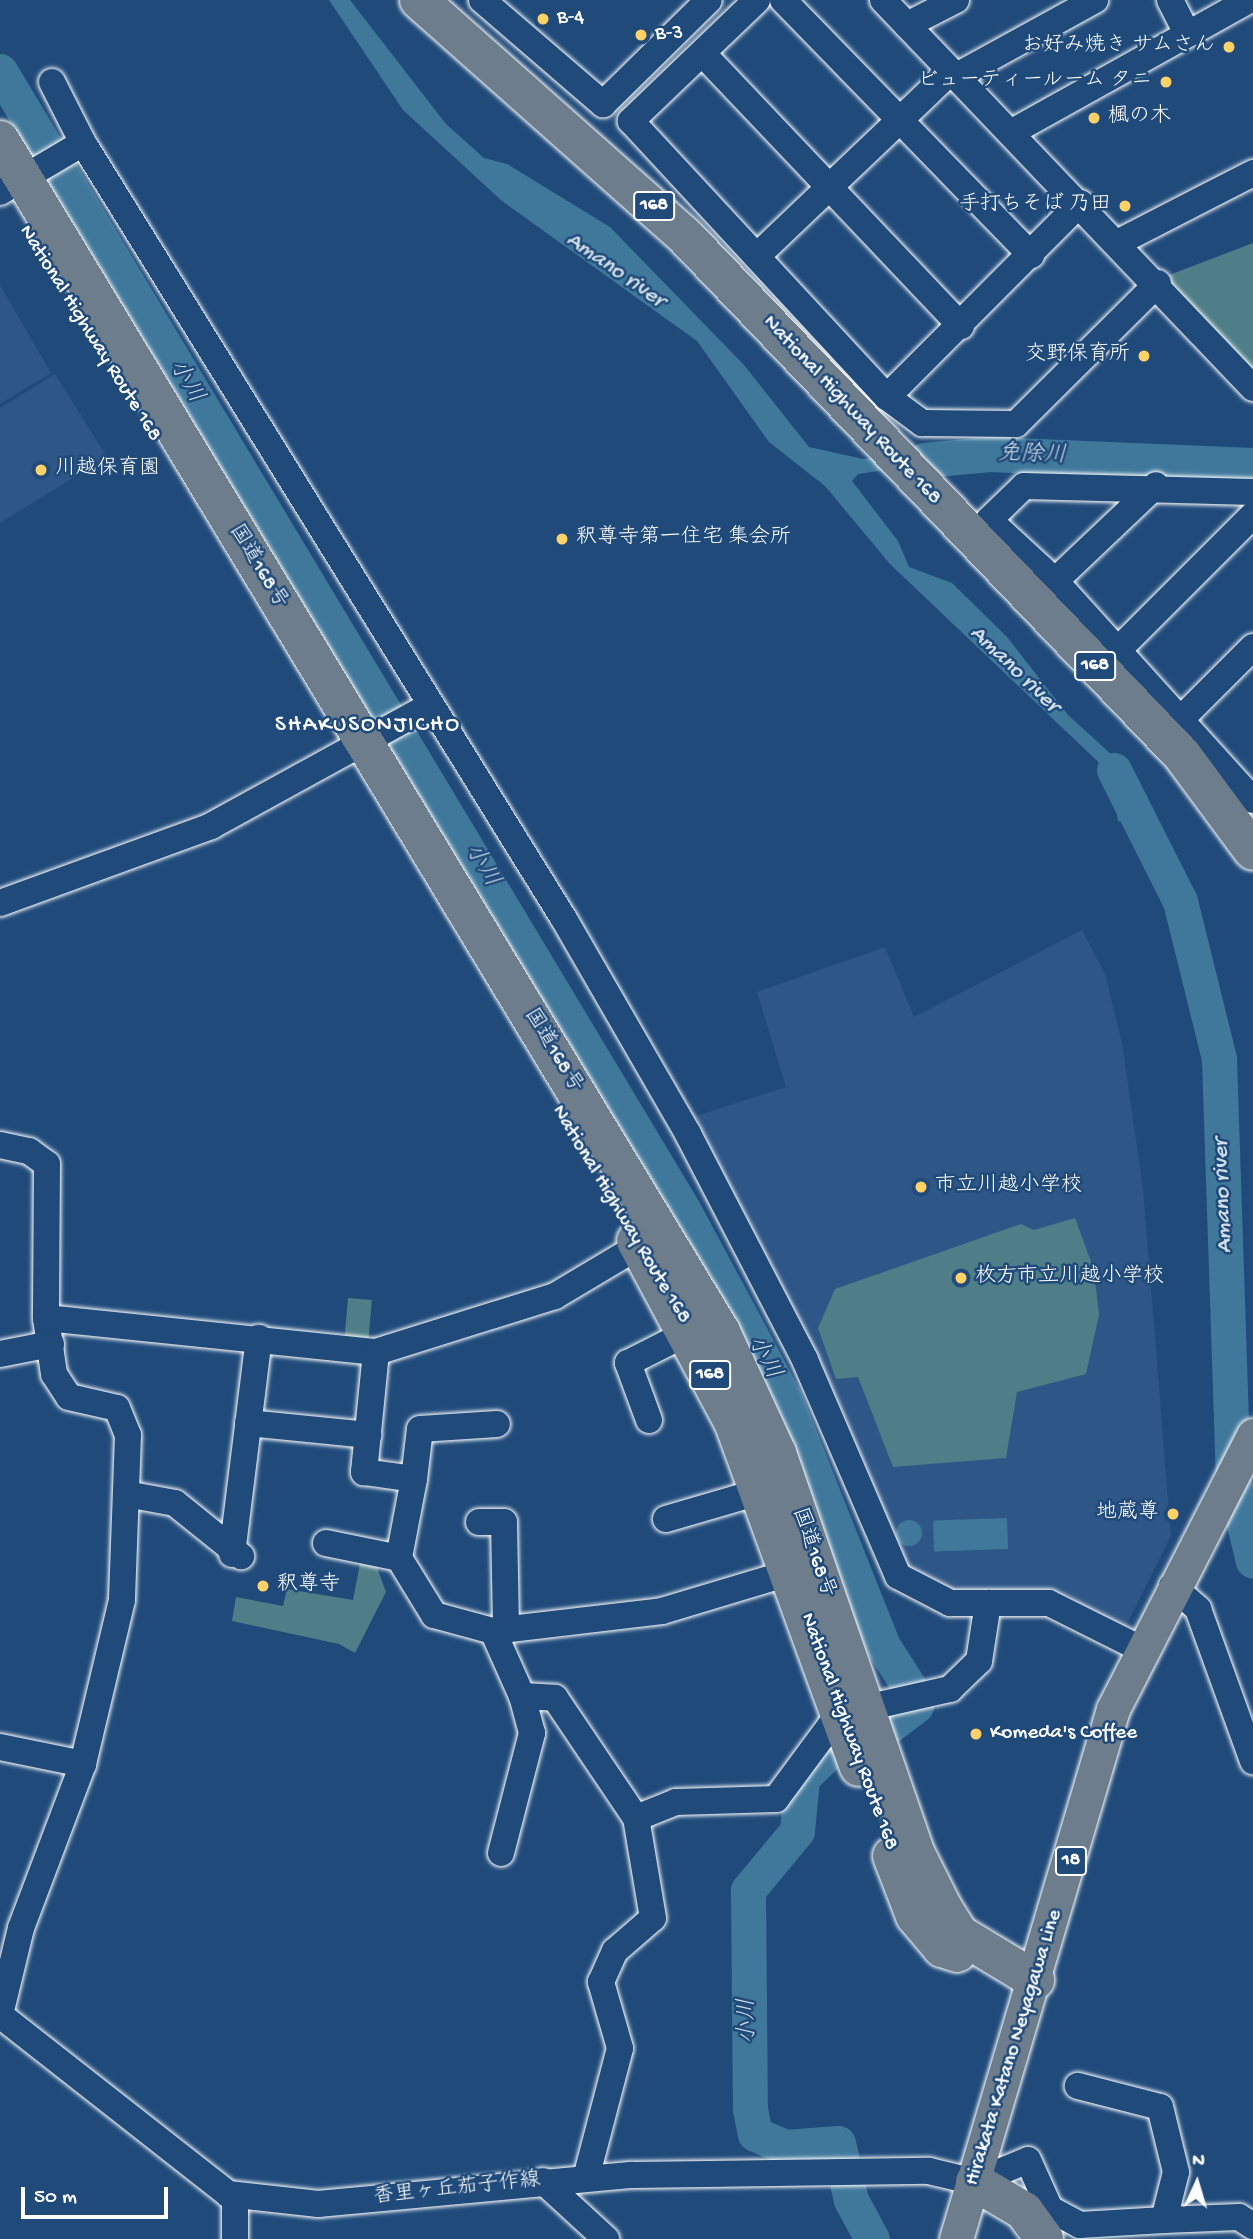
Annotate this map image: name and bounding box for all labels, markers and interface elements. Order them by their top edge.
place label: B-4 [557,6,584,32]
marker: B-4 [535,11,551,27]
place label: B-3 [655,22,683,48]
marker: B-3 [633,27,649,43]
place label: お好み焼き サムさん [1021,34,1215,60]
marker: お好み焼き サムさん [1221,39,1237,55]
place label: ビューティールーム タニ [915,69,1152,95]
marker: ビューティールーム タニ [1158,74,1174,90]
place label: 楓の木 [1108,105,1171,131]
marker: 楓の木 [1086,110,1102,126]
road number: 168 [633,190,675,222]
place label: 手打ちそば 乃田 [959,193,1111,219]
marker: 手打ちそば 乃田 [1117,198,1133,214]
street label: National Highway Route 168 [12,221,166,447]
water label: Amano river [560,227,670,315]
street label: National Highway Route 168 [756,311,946,511]
place label: 交野保育所 [1025,343,1130,369]
marker: 交野保育所 [1136,348,1152,364]
water label: 小川 [161,355,209,409]
water label: 免除川 [997,441,1067,471]
place label: 川越保育園 [55,457,160,483]
marker: 川越保育園 [33,462,49,478]
street label: 国道168号 [222,520,292,614]
place label: 釈尊寺第一住宅 集会所 [576,526,791,552]
marker: 釈尊寺第一住宅 集会所 [554,531,570,547]
water label: Amano river [963,620,1065,720]
road number: 168 [1074,650,1116,681]
district label: SHAKUSONJICHO [277,712,459,740]
water label: 小川 [457,839,505,893]
street label: 国道168号 [517,1004,587,1098]
street label: National Highway Route 168 [545,1101,695,1329]
water label: Amano river [1208,1138,1240,1254]
place label: 市立川越小学校 [935,1174,1082,1200]
marker: 市立川越小学校 [913,1179,929,1195]
place label: 枚方市立川越小学校 [975,1265,1164,1291]
marker: 枚方市立川越小学校 [953,1270,969,1286]
water label: 小川 [740,1331,786,1385]
road number: 168 [689,1359,731,1390]
place label: 地蔵尊 [1096,1501,1159,1527]
street label: 国道168号 [785,1505,839,1601]
marker: 地蔵尊 [1165,1506,1181,1522]
place label: 釈尊寺 [277,1573,340,1599]
marker: 釈尊寺 [255,1578,271,1594]
street label: National Highway Route 168 [793,1610,903,1854]
place label: Komeda's Coffee [990,1721,1137,1747]
marker: Komeda's Coffee [968,1726,984,1742]
road number: 18 [1054,1845,1088,1876]
street label: Hirakata Katano Neyagawa Line [961,1907,1069,2189]
water label: 小川 [735,1998,763,2044]
north arrow [1162,2148,1232,2218]
text: N [1192,2150,1205,2173]
street label: 香里ヶ丘茄子作線 [372,2169,542,2211]
scale bar [24,2172,172,2216]
text: 50 m [34,2186,77,2211]

